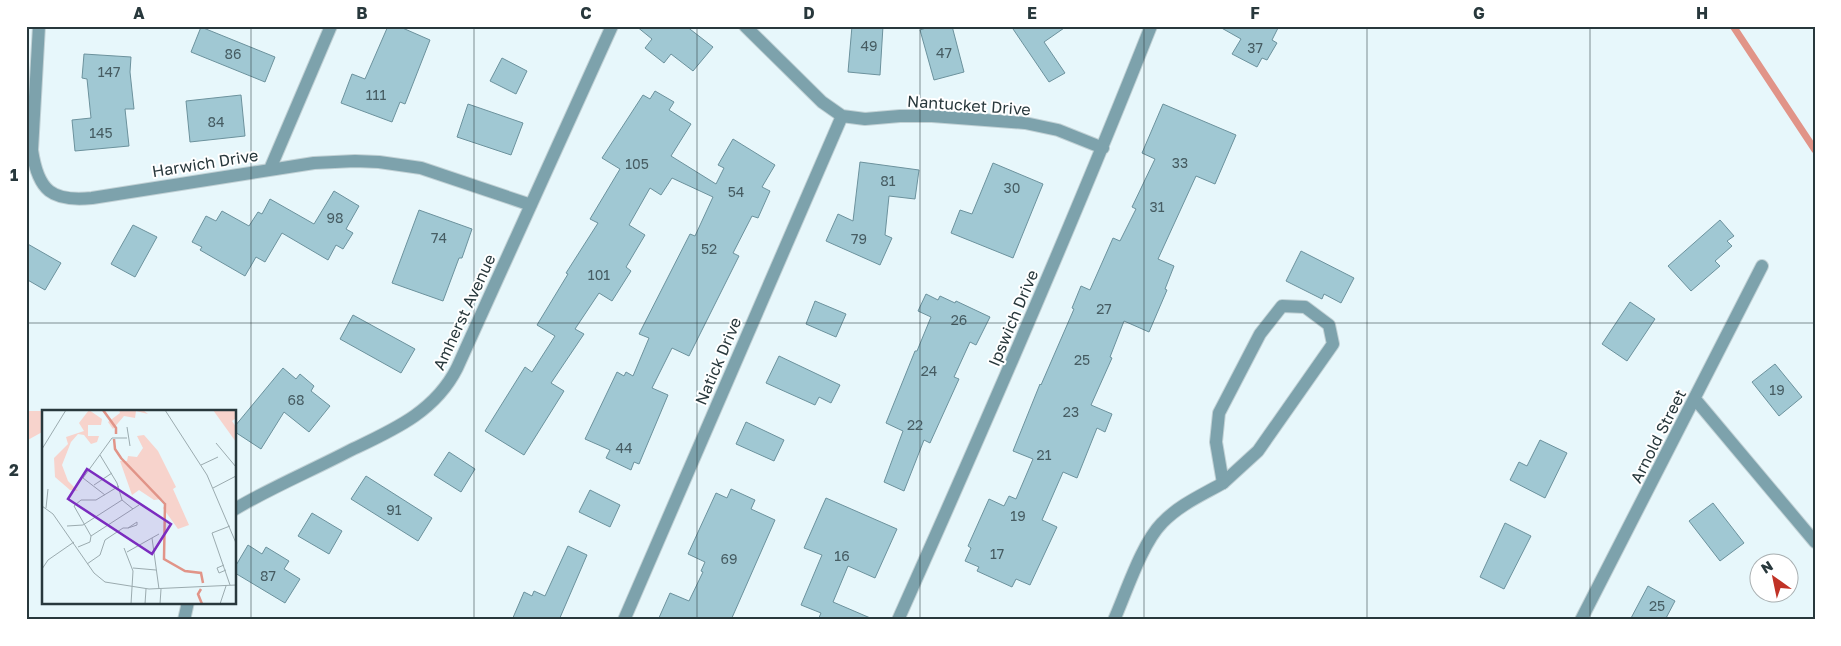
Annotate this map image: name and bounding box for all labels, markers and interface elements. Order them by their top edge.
text: A [133,3,145,23]
text: B [356,3,368,23]
text: C [580,3,592,23]
text: D [803,3,815,23]
text: E [1027,3,1037,23]
text: F [1250,3,1260,23]
text: G [1473,3,1485,23]
text: H [1696,3,1708,23]
house number: 49 [860,37,878,54]
house number: 37 [1247,39,1263,56]
house number: 47 [936,44,952,61]
house number: 86 [224,45,242,62]
house number: 147 [98,63,120,80]
house number: 111 [366,86,386,103]
street label: Nantucket Drive [907,91,1031,119]
house number: 84 [207,113,225,130]
house number: 145 [89,124,113,141]
street label: Harwich Drive [150,145,260,181]
house number: 33 [1172,154,1188,171]
house number: 105 [625,155,649,172]
text: 1 [10,165,18,185]
house number: 81 [880,172,896,189]
house number: 30 [1004,179,1020,196]
house number: 54 [728,183,744,200]
house number: 31 [1150,198,1165,215]
house number: 98 [326,209,344,226]
house number: 74 [431,229,447,246]
house number: 79 [851,230,867,247]
house number: 52 [701,240,717,257]
street label: Amherst Avenue [428,251,500,373]
house number: 101 [588,266,610,283]
street label: Ipswich Drive [984,267,1042,369]
house number: 27 [1096,300,1112,317]
house number: 26 [951,311,967,328]
street label: Natick Drive [691,314,745,408]
house number: 25 [1074,351,1090,368]
house number: 24 [921,362,937,379]
house number: 19 [1769,381,1785,398]
street label: Arnold Street [1626,386,1690,486]
house number: 68 [287,391,305,408]
house number: 23 [1063,403,1079,420]
inset map [42,410,236,604]
house number: 22 [907,416,923,433]
house number: 44 [615,439,633,456]
house number: 21 [1037,446,1052,463]
text: 2 [9,460,19,480]
house number: 91 [386,501,402,518]
house number: 19 [1010,507,1026,524]
house number: 17 [990,545,1004,562]
house number: 16 [834,547,850,564]
house number: 69 [721,550,737,567]
north arrow [1748,554,1798,604]
text: N [1758,557,1776,577]
house number: 87 [260,567,276,584]
house number: 25 [1649,597,1665,614]

